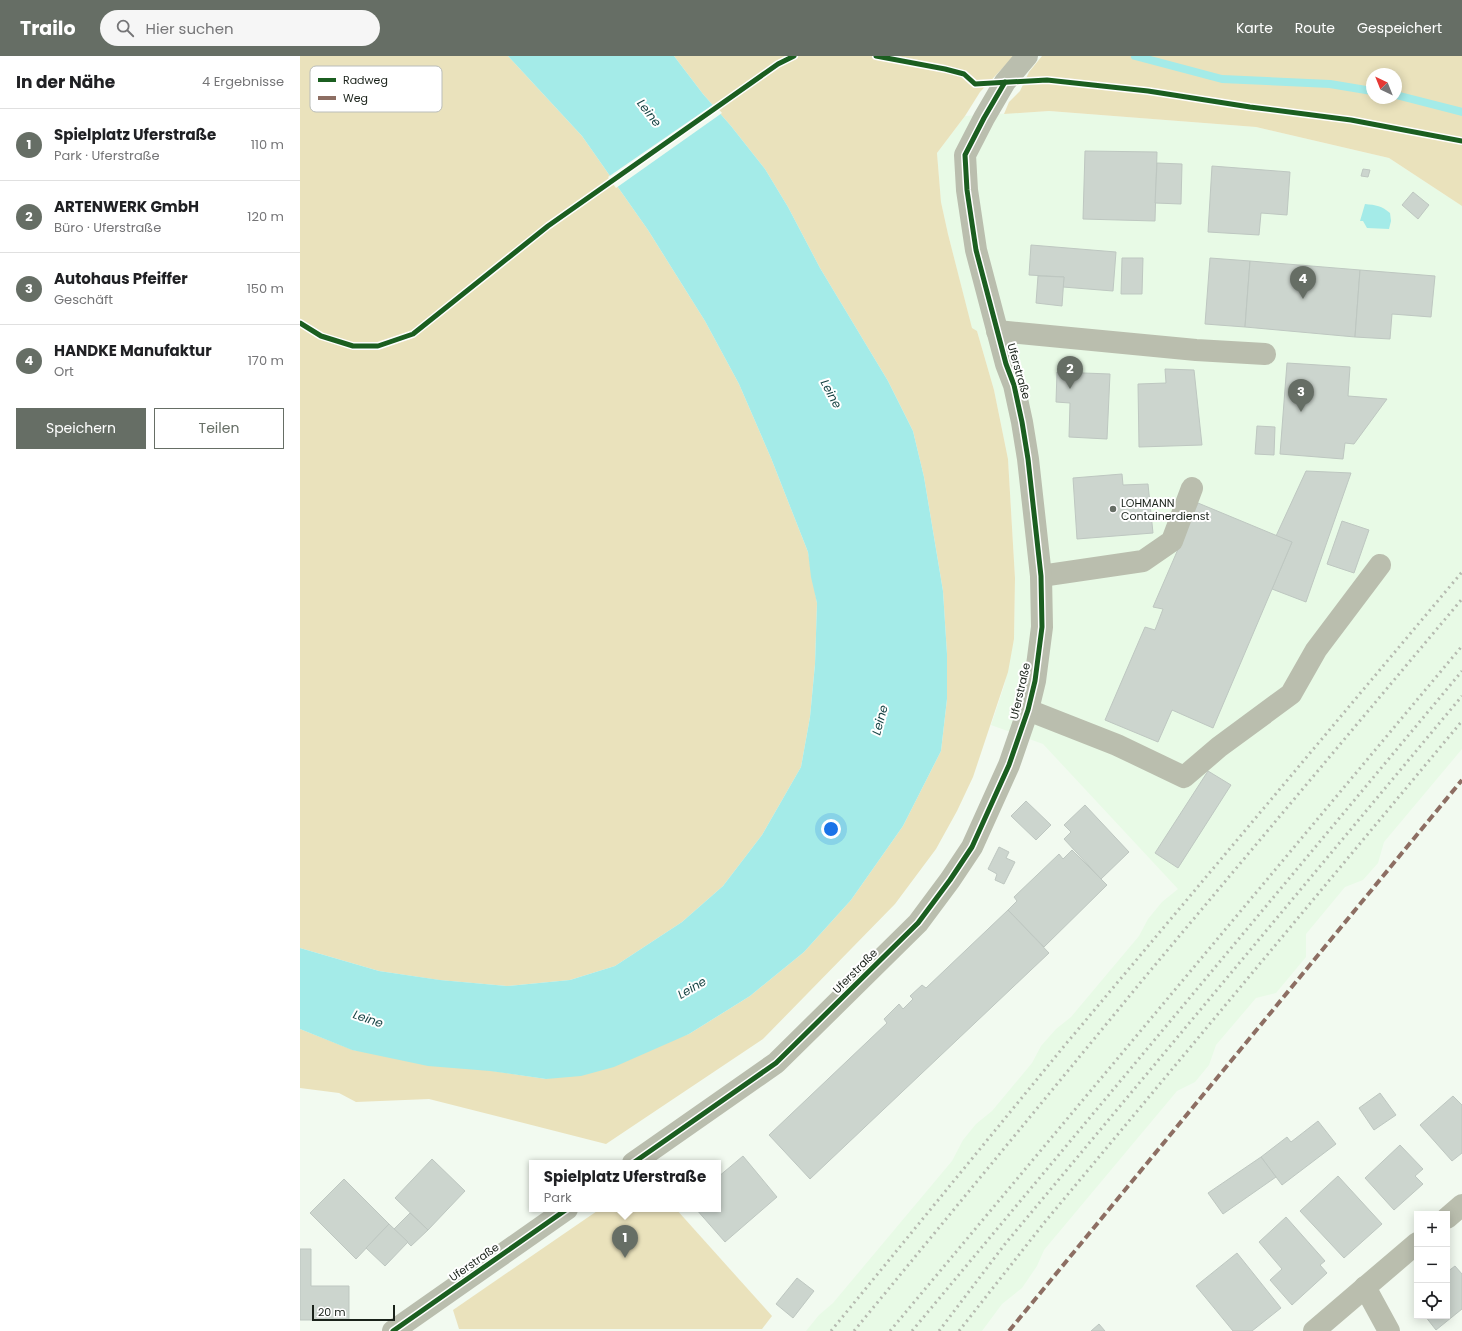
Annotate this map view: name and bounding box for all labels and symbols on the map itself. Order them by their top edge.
legend [310,66,442,112]
north arrow [1366,68,1402,104]
text: Radweg [343,72,388,88]
text: Weg [343,90,368,106]
water label: Leine [633,95,666,130]
pin: 4 [1290,266,1316,299]
street label: Uferstraße [1003,341,1035,401]
pin: 2 [1057,356,1083,389]
water label: Leine [817,376,846,412]
pin: 3 [1288,379,1314,412]
place label: LOHMANN Containerdienst [1121,495,1209,524]
marker: LOHMANN Containerdienst [1108,504,1118,514]
street label: Uferstraße [1006,661,1034,721]
water label: Leine [867,702,892,737]
your location [821,819,841,839]
street label: Uferstraße [829,945,881,997]
water label: Leine [674,972,710,1003]
water label: Leine [351,1005,386,1032]
pin: 1 [612,1225,638,1258]
street label: Uferstraße [446,1239,502,1285]
scale bar [312,1303,395,1322]

